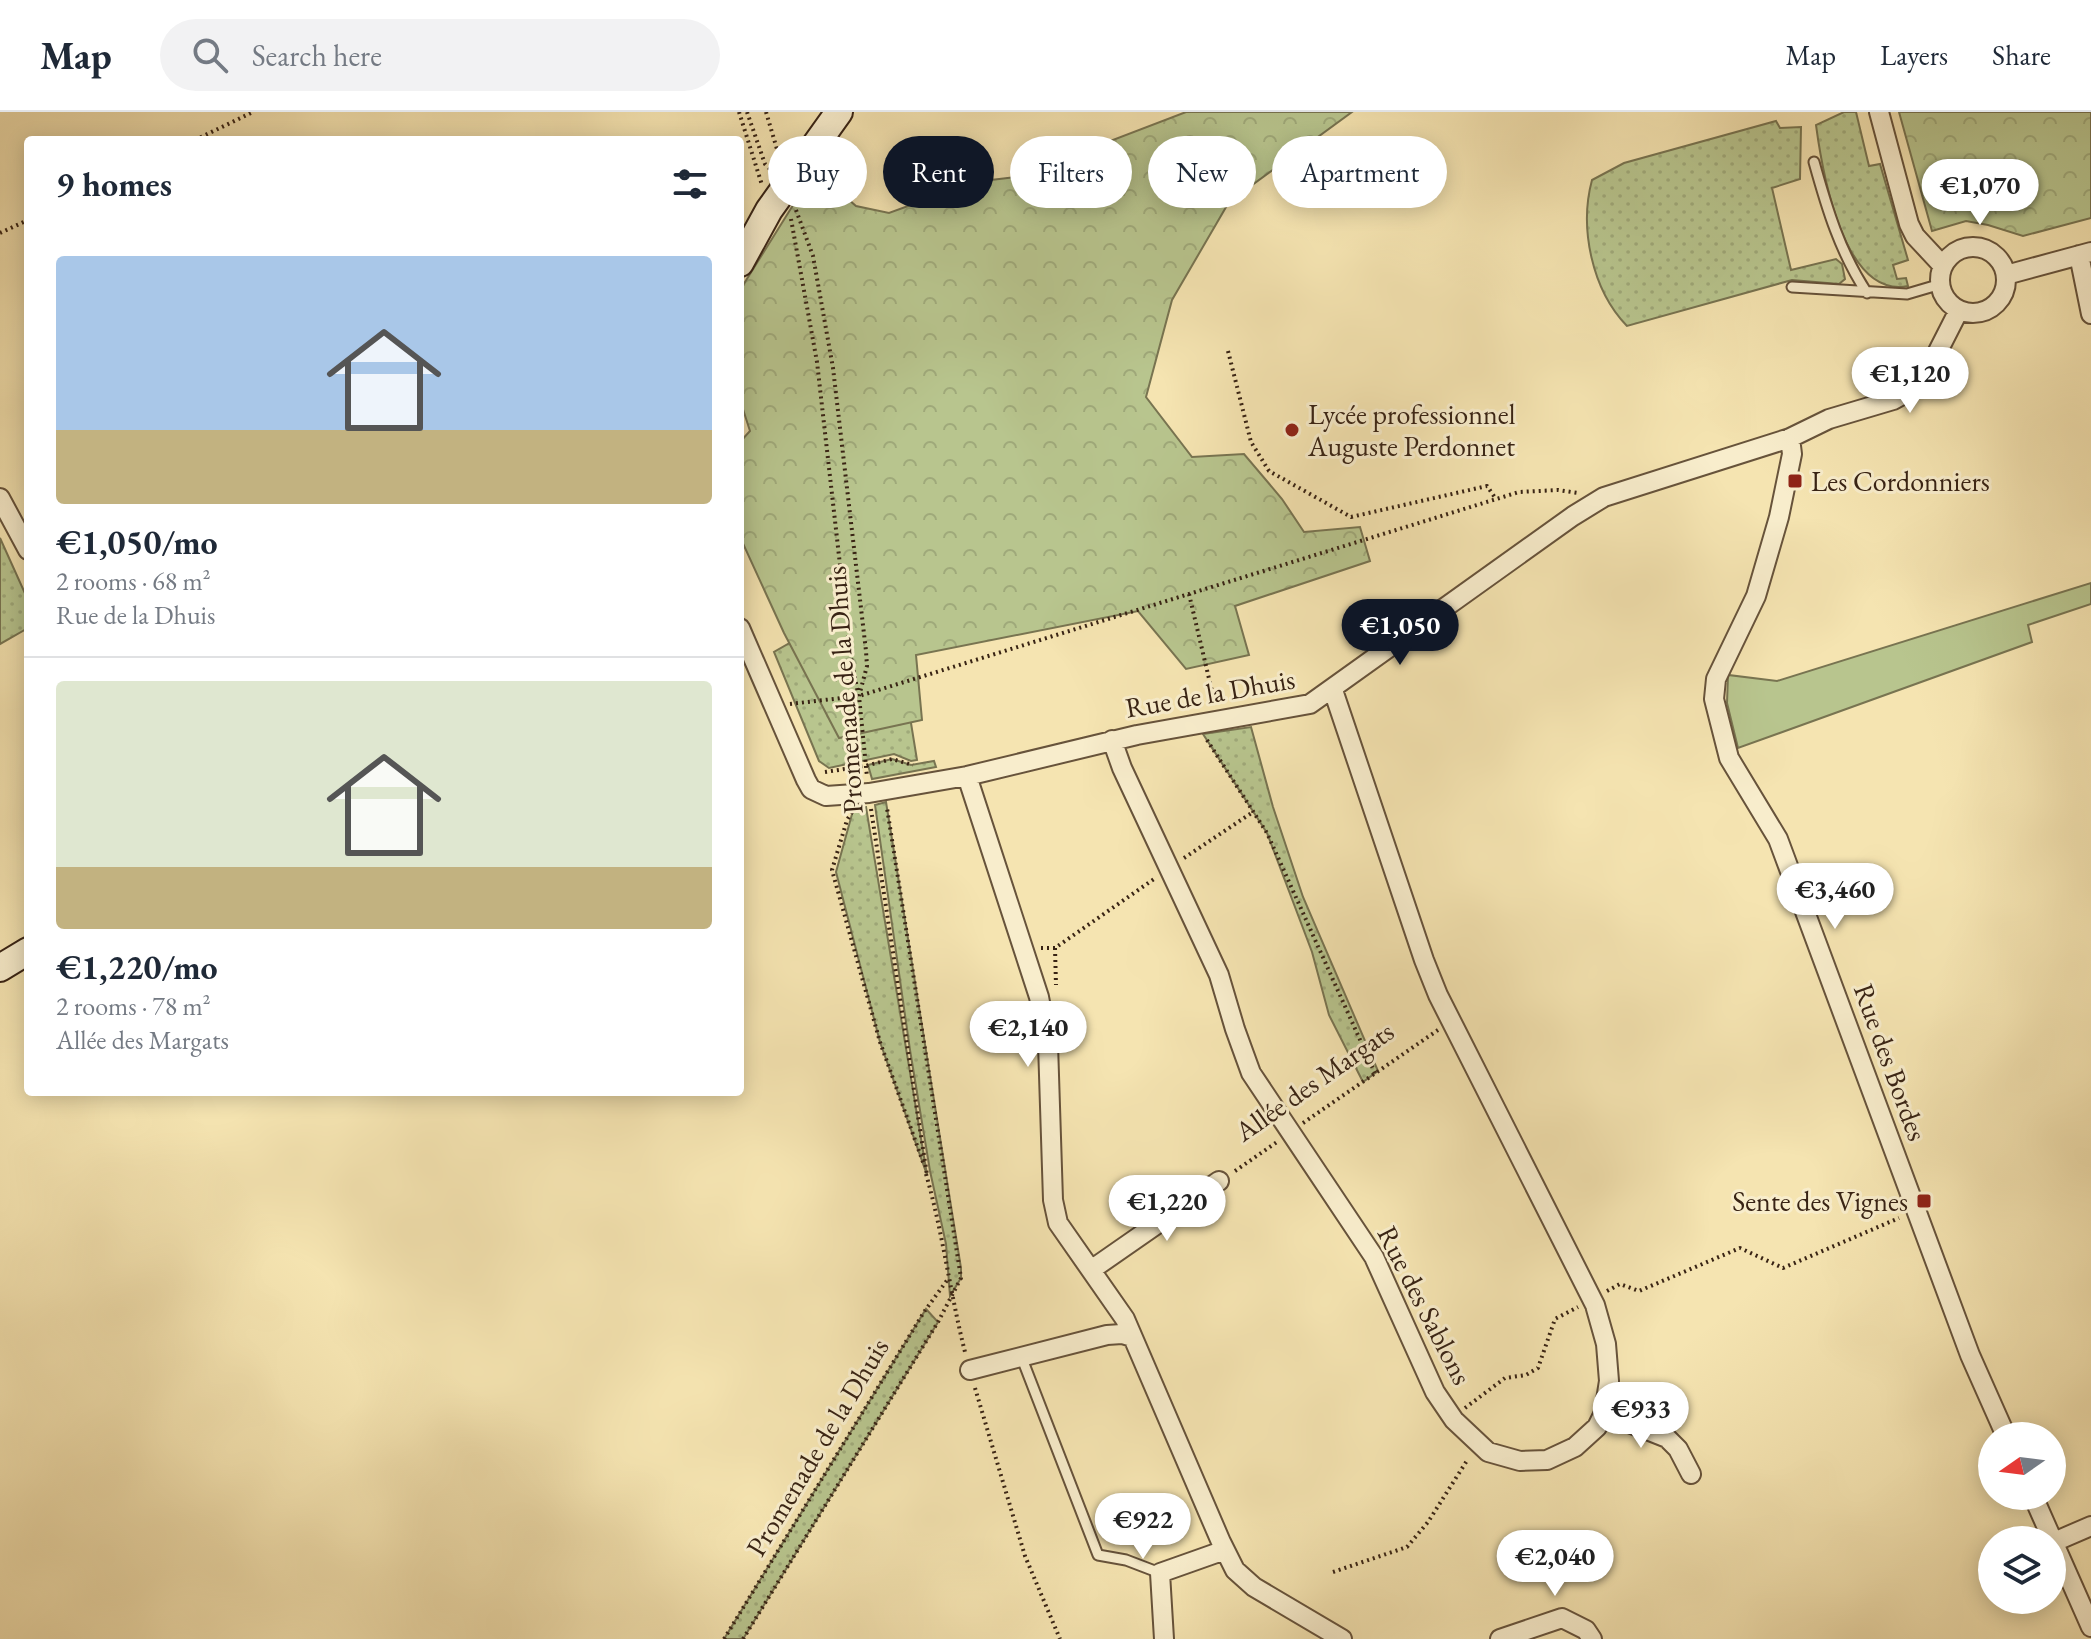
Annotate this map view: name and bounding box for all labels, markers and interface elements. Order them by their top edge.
search box [160,19,720,91]
text: Map [40,31,112,80]
icon: search [188,33,232,77]
text: Search here [252,36,382,75]
text: Map [1786,37,1836,73]
text: Layers [1880,37,1948,73]
text: Share [1992,37,2051,73]
chip: Buy [768,136,867,208]
chip: Rent [883,136,994,208]
chip: Filters [1010,136,1132,208]
chip: New [1148,136,1256,208]
chip: Apartment [1272,136,1447,208]
pin: €1,070 [1915,159,2045,227]
text: 9 homes [56,162,172,206]
icon: filters [668,162,712,206]
text: €1,070 [1940,168,2020,202]
icon: home [312,308,456,452]
pin: €1,120 [1845,347,1975,415]
text: €1,120 [1870,356,1950,390]
place label: Lycée professionnel Auguste Perdonnet [1307,396,1516,464]
marker: Lycée professionnel Auguste Perdonnet [1283,421,1301,439]
place label: Les Cordonniers [1811,463,1990,499]
marker: Les Cordonniers [1786,472,1804,490]
text: €1,050/mo [56,520,218,564]
text: 2 rooms · 68 m² [56,564,211,598]
street label: Promenade de la Dhuis [817,565,871,815]
text: Rue de la Dhuis [56,598,215,632]
pin: €1,050 [1335,599,1465,667]
text: €1,050 [1360,608,1440,642]
street label: Rue de la Dhuis [1122,660,1298,726]
icon: home [312,733,456,877]
pin: €3,460 [1770,863,1900,931]
text: €3,460 [1795,872,1875,906]
text: €1,220/mo [56,945,218,989]
street label: Rue des Bordes [1846,978,1936,1146]
text: 2 rooms · 78 m² [56,989,211,1023]
pin: €2,140 [963,1001,1093,1069]
text: €2,140 [988,1010,1068,1044]
street label: Allée des Margats [1227,1013,1401,1150]
text: Allée des Margats [56,1023,229,1057]
pin: €1,220 [1102,1175,1232,1243]
place label: Sente des Vignes [1732,1183,1908,1219]
text: €1,220 [1127,1184,1207,1218]
marker: Sente des Vignes [1915,1192,1933,1210]
street label: Rue des Sablons [1370,1219,1480,1391]
street label: Promenade de la Dhuis [738,1331,896,1563]
pin: €933 [1594,1382,1688,1450]
text: €933 [1611,1391,1671,1425]
north arrow [1978,1422,2066,1510]
map controls [1978,1422,2066,1614]
pin: €922 [1096,1493,1190,1561]
text: €922 [1113,1502,1173,1536]
button: layers [1978,1526,2066,1614]
pin: €2,040 [1490,1530,1620,1598]
text: €2,040 [1515,1539,1595,1573]

